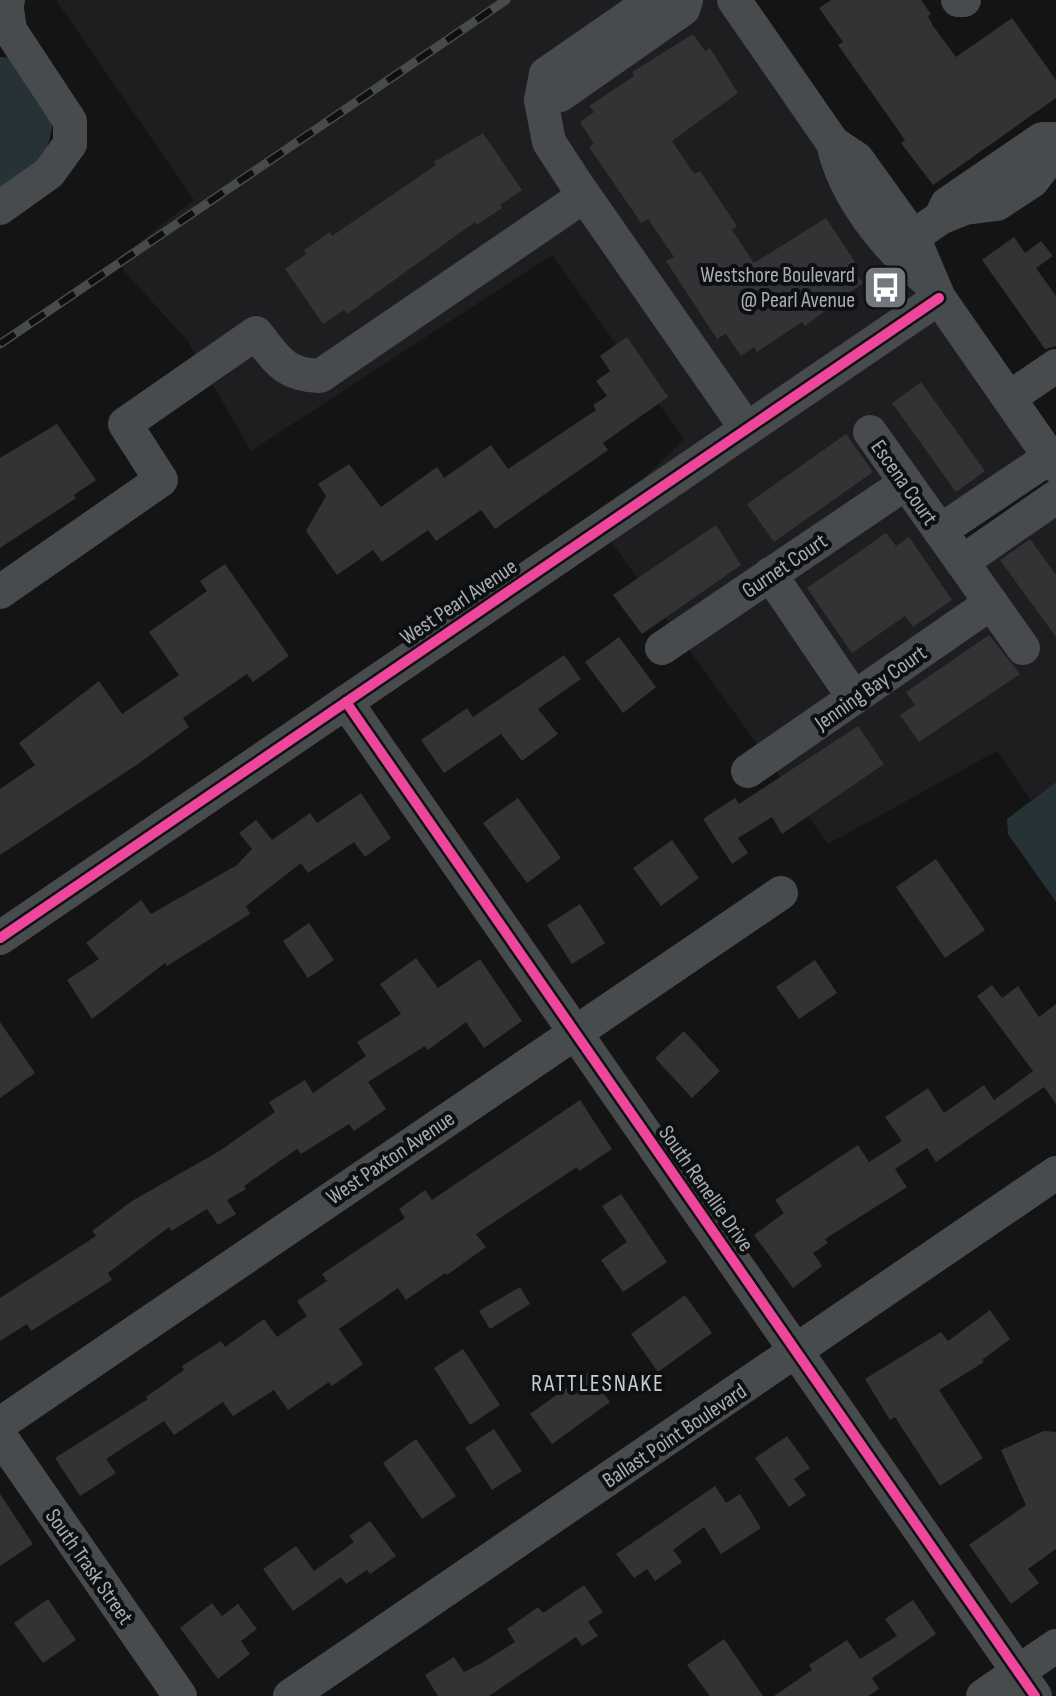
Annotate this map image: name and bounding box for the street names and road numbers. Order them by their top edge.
street label: Escena Court [865,435,943,531]
street label: Gurnet Court [737,528,833,605]
street label: West Pearl Avenue [395,553,522,651]
street label: Jenning Bay Court [809,640,932,737]
street label: West Paxton Avenue [322,1105,460,1211]
street label: South Renellie Drive [652,1121,759,1257]
street label: Ballast Point Boulevard [598,1378,752,1494]
street label: South Trask Street [39,1504,139,1630]

